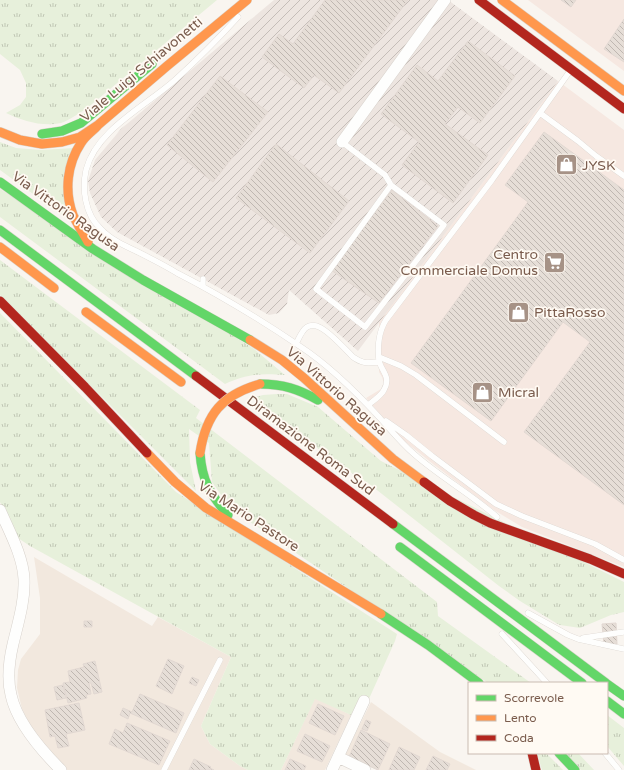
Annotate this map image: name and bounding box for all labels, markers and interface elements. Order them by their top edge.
street label: Viale Luigi Schiavonetti [77,13,206,125]
shop icon: JYSK [554,152,580,178]
place label: JYSK [582,157,615,174]
street label: Via Vittorio Ragusa [9,168,123,255]
place label: Centro Commerciale Domus [401,246,538,279]
supermarket icon: Centro Commerciale Domus [541,249,567,275]
shop icon: PittaRosso [505,299,531,325]
place label: PittaRosso [534,304,606,321]
street label: Via Vittorio Ragusa [283,343,390,440]
shop icon: Micral [470,379,496,405]
place label: Micral [498,384,539,401]
street label: Diramazione Roma Sud [243,392,378,499]
street label: Via Mario Pastore [195,477,303,556]
legend [468,682,608,754]
text: Scorrevole [504,691,564,705]
text: Lento [504,711,537,725]
text: Coda [504,731,534,745]

